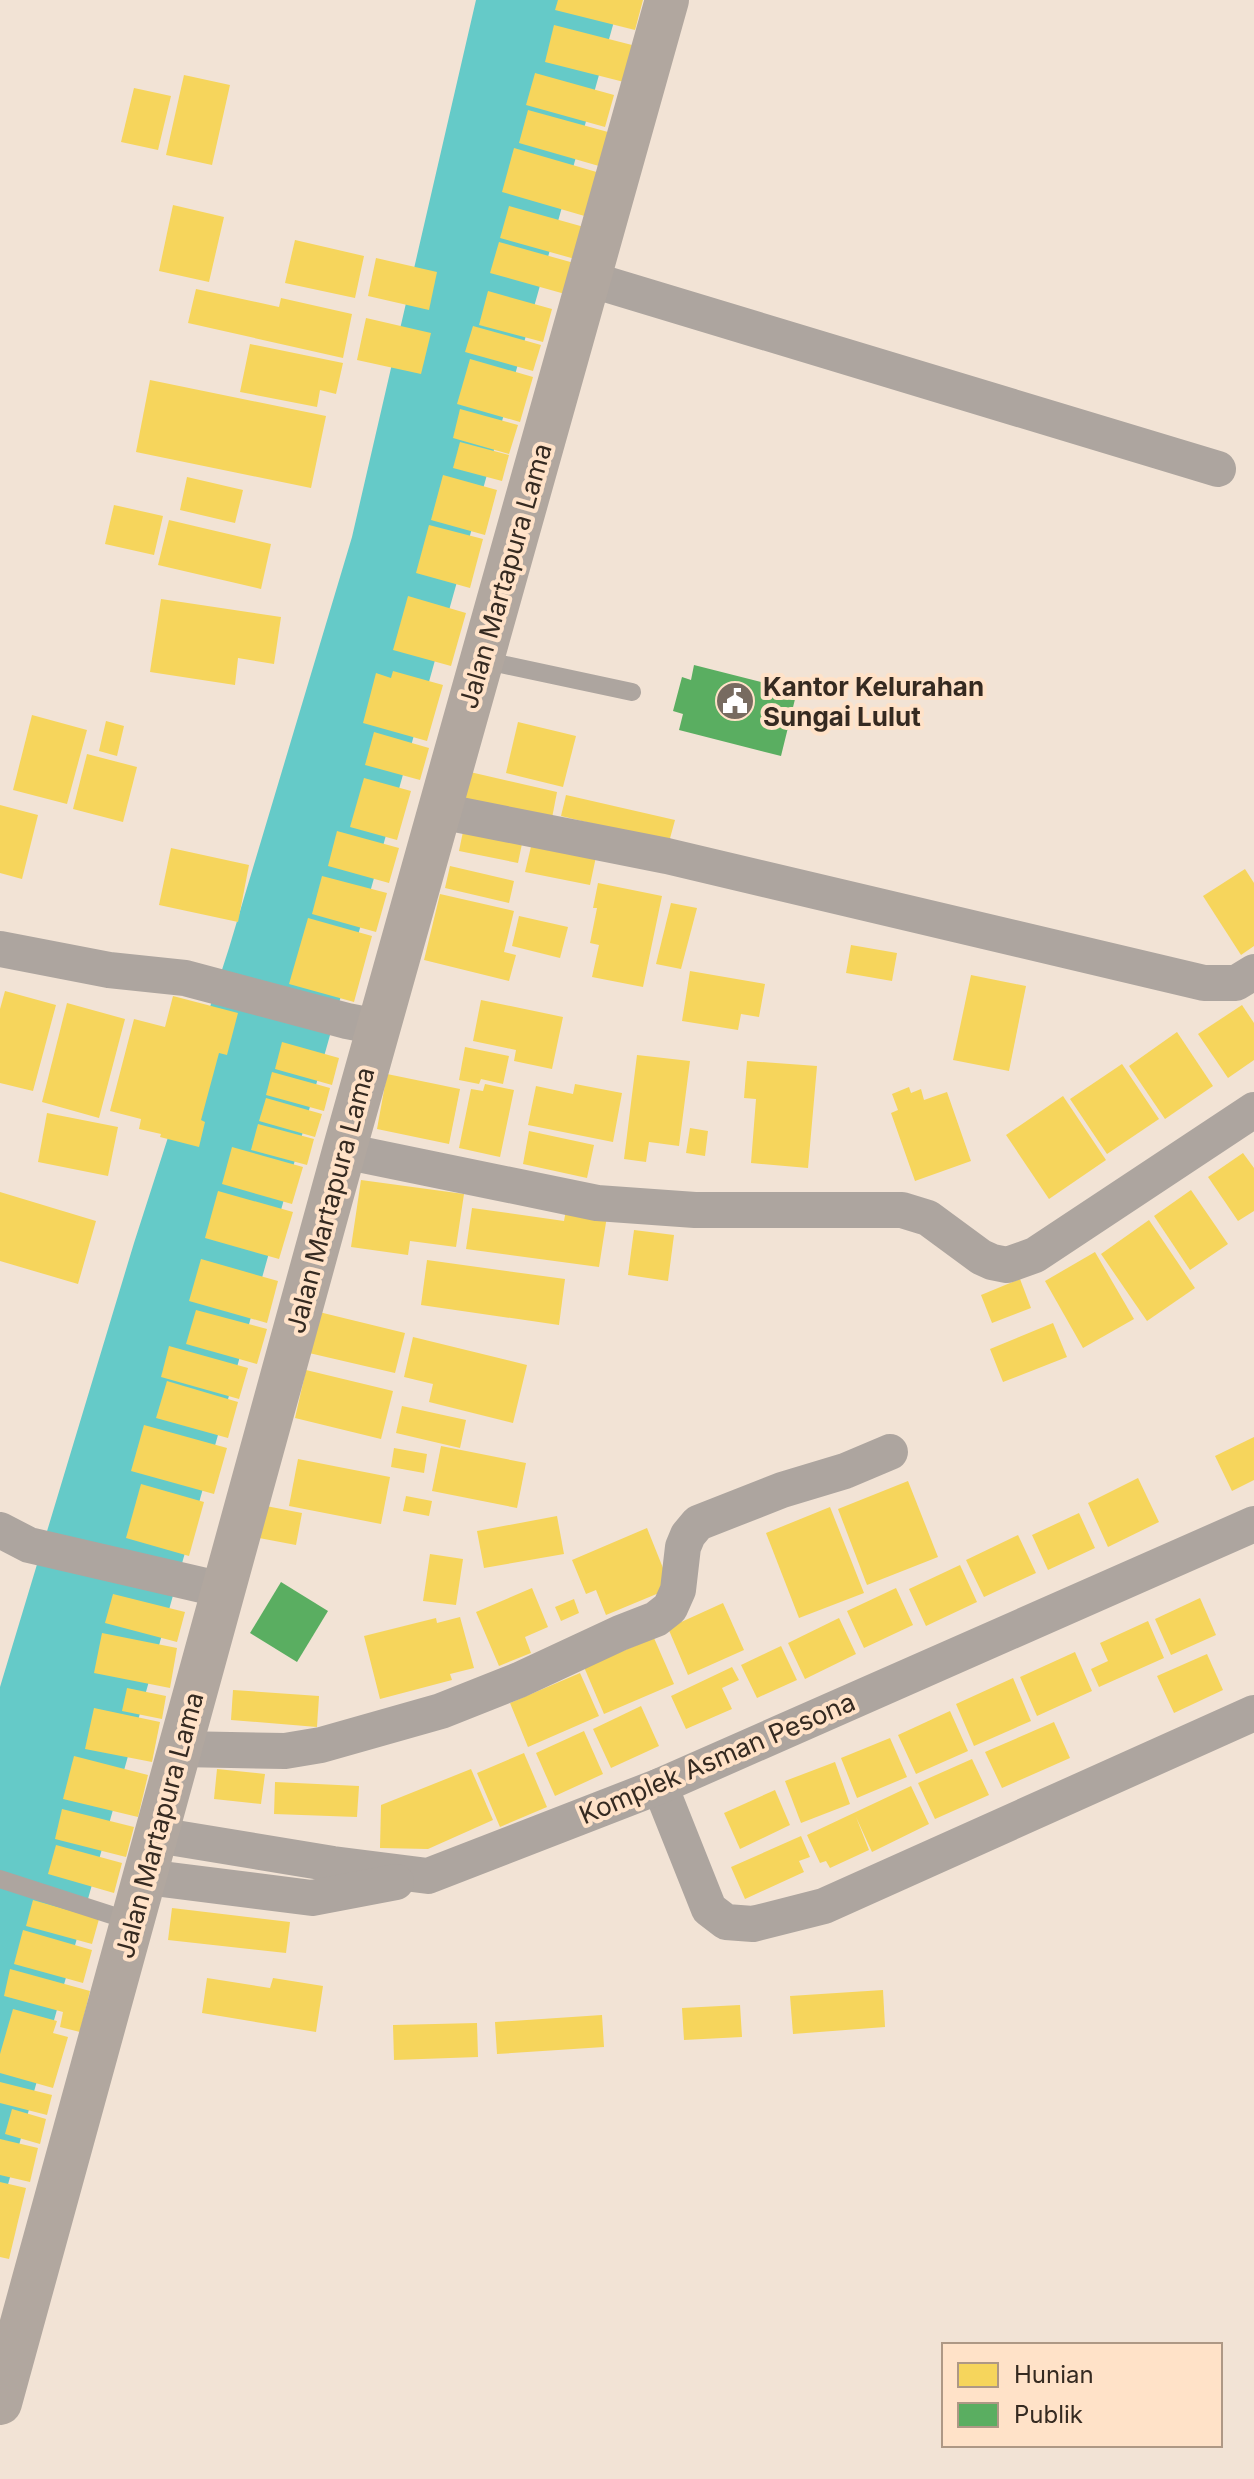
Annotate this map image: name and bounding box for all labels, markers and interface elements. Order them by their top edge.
street label: Jalan Martapura Lama [452,440,558,712]
place label: Kantor Kelurahan Sungai Lulut [763,671,984,732]
public building icon: Kantor Kelurahan Sungai Lulut [714,680,756,722]
street label: Jalan Martapura Lama [280,1064,380,1336]
street label: Komplek Asman Pesona [575,1686,859,1830]
street label: Jalan Martapura Lama [109,1689,209,1961]
legend [942,2343,1222,2447]
text: Hunian [1014,2360,1094,2389]
text: Publik [1014,2400,1083,2429]

